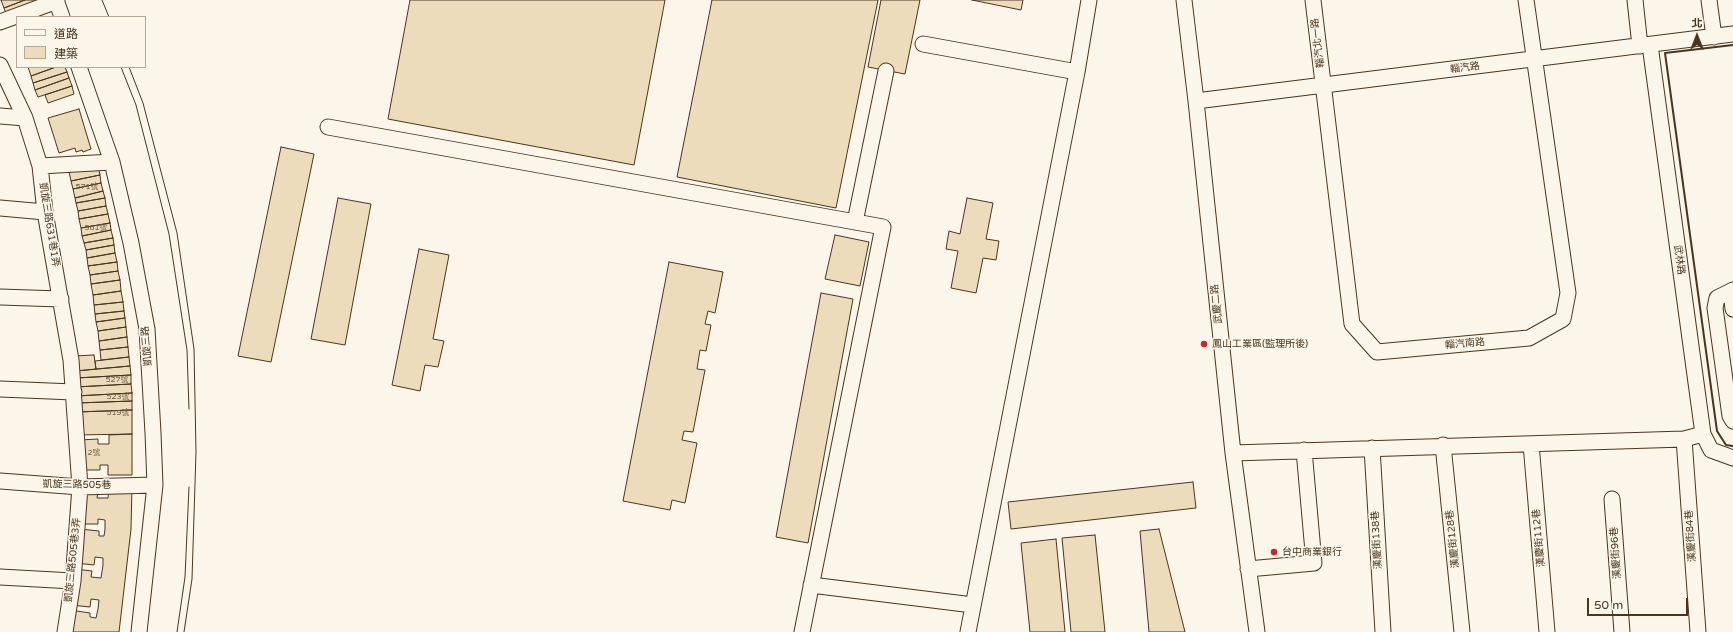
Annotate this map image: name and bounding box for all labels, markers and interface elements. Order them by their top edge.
legend [16,16,146,68]
north arrow [1677,16,1717,56]
street label: 輜汽北一路 [1309,17,1327,69]
text: 北 [1692,17,1703,30]
text: 道路 [54,27,78,41]
text: 建築 [54,47,78,61]
street label: 輜汽路 [1449,60,1481,76]
street label: 凱旋三路631巷1弄 [36,182,62,268]
house number: 571號 [75,182,99,192]
house number: 561號 [84,223,108,233]
street label: 武林路 [1671,244,1687,276]
street label: 武慶二路 [1209,283,1225,325]
street label: 凱旋三路 [139,326,155,366]
street label: 輜汽南路 [1445,336,1485,352]
place label: 鳳山工業區(監理所後) [1212,338,1308,350]
marker: 鳳山工業區(監理所後) [1199,339,1209,349]
house number: 527號 [105,375,129,385]
house number: 523號 [106,392,130,402]
house number: 519號 [106,408,130,418]
house number: 2號 [87,448,101,458]
street label: 凱旋三路505巷 [42,478,112,492]
street label: 漢慶街112巷 [1530,508,1548,568]
street label: 漢慶街128巷 [1444,509,1462,569]
street label: 漢慶街84巷 [1683,509,1699,563]
street label: 漢慶街138巷 [1369,510,1385,570]
street label: 凱旋三路505巷3弄 [63,517,83,603]
street label: 漢慶街96巷 [1608,526,1624,580]
place label: 台中商業銀行 [1282,546,1342,558]
marker: 台中商業銀行 [1269,547,1279,557]
scale bar [1589,590,1690,616]
text: 50 m [1594,598,1623,612]

